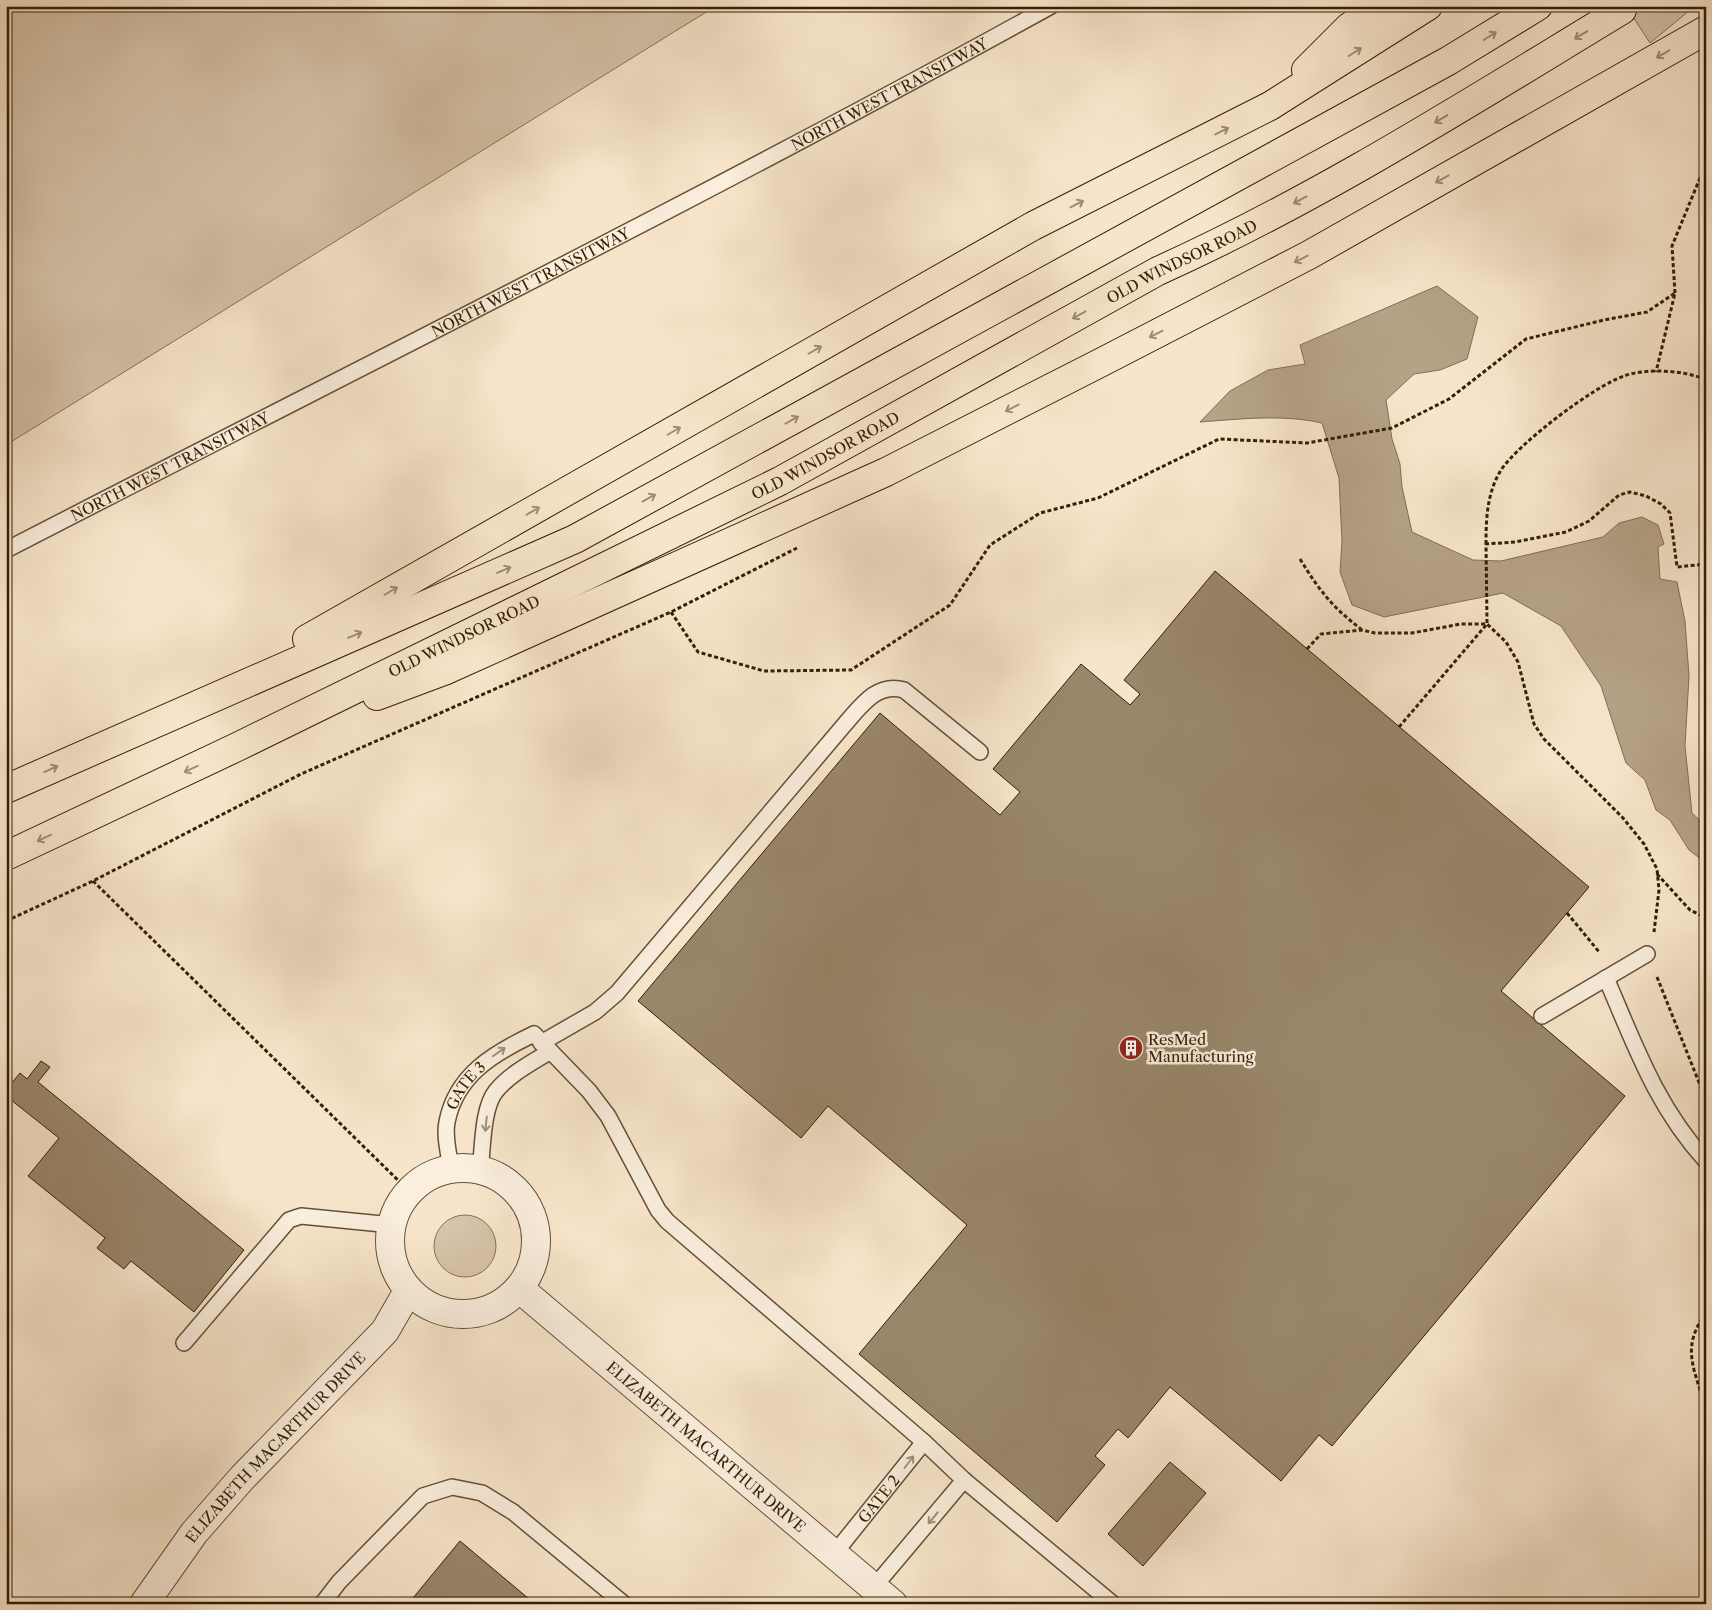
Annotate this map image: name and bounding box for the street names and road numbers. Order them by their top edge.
street label: NORTH WEST TRANSITWAY [787,33,991,154]
street label: OLD WINDSOR ROAD [1103,215,1260,307]
street label: NORTH WEST TRANSITWAY [428,223,633,341]
street label: NORTH WEST TRANSITWAY [67,407,273,525]
street label: OLD WINDSOR ROAD [748,407,903,503]
street label: OLD WINDSOR ROAD [385,591,543,681]
street label: GATE 3 [442,1057,489,1112]
street label: ELIZABETH MACARTHUR DRIVE [181,1348,369,1546]
street label: ELIZABETH MACARTHUR DRIVE [603,1357,810,1536]
street label: GATE 2 [854,1471,903,1526]

